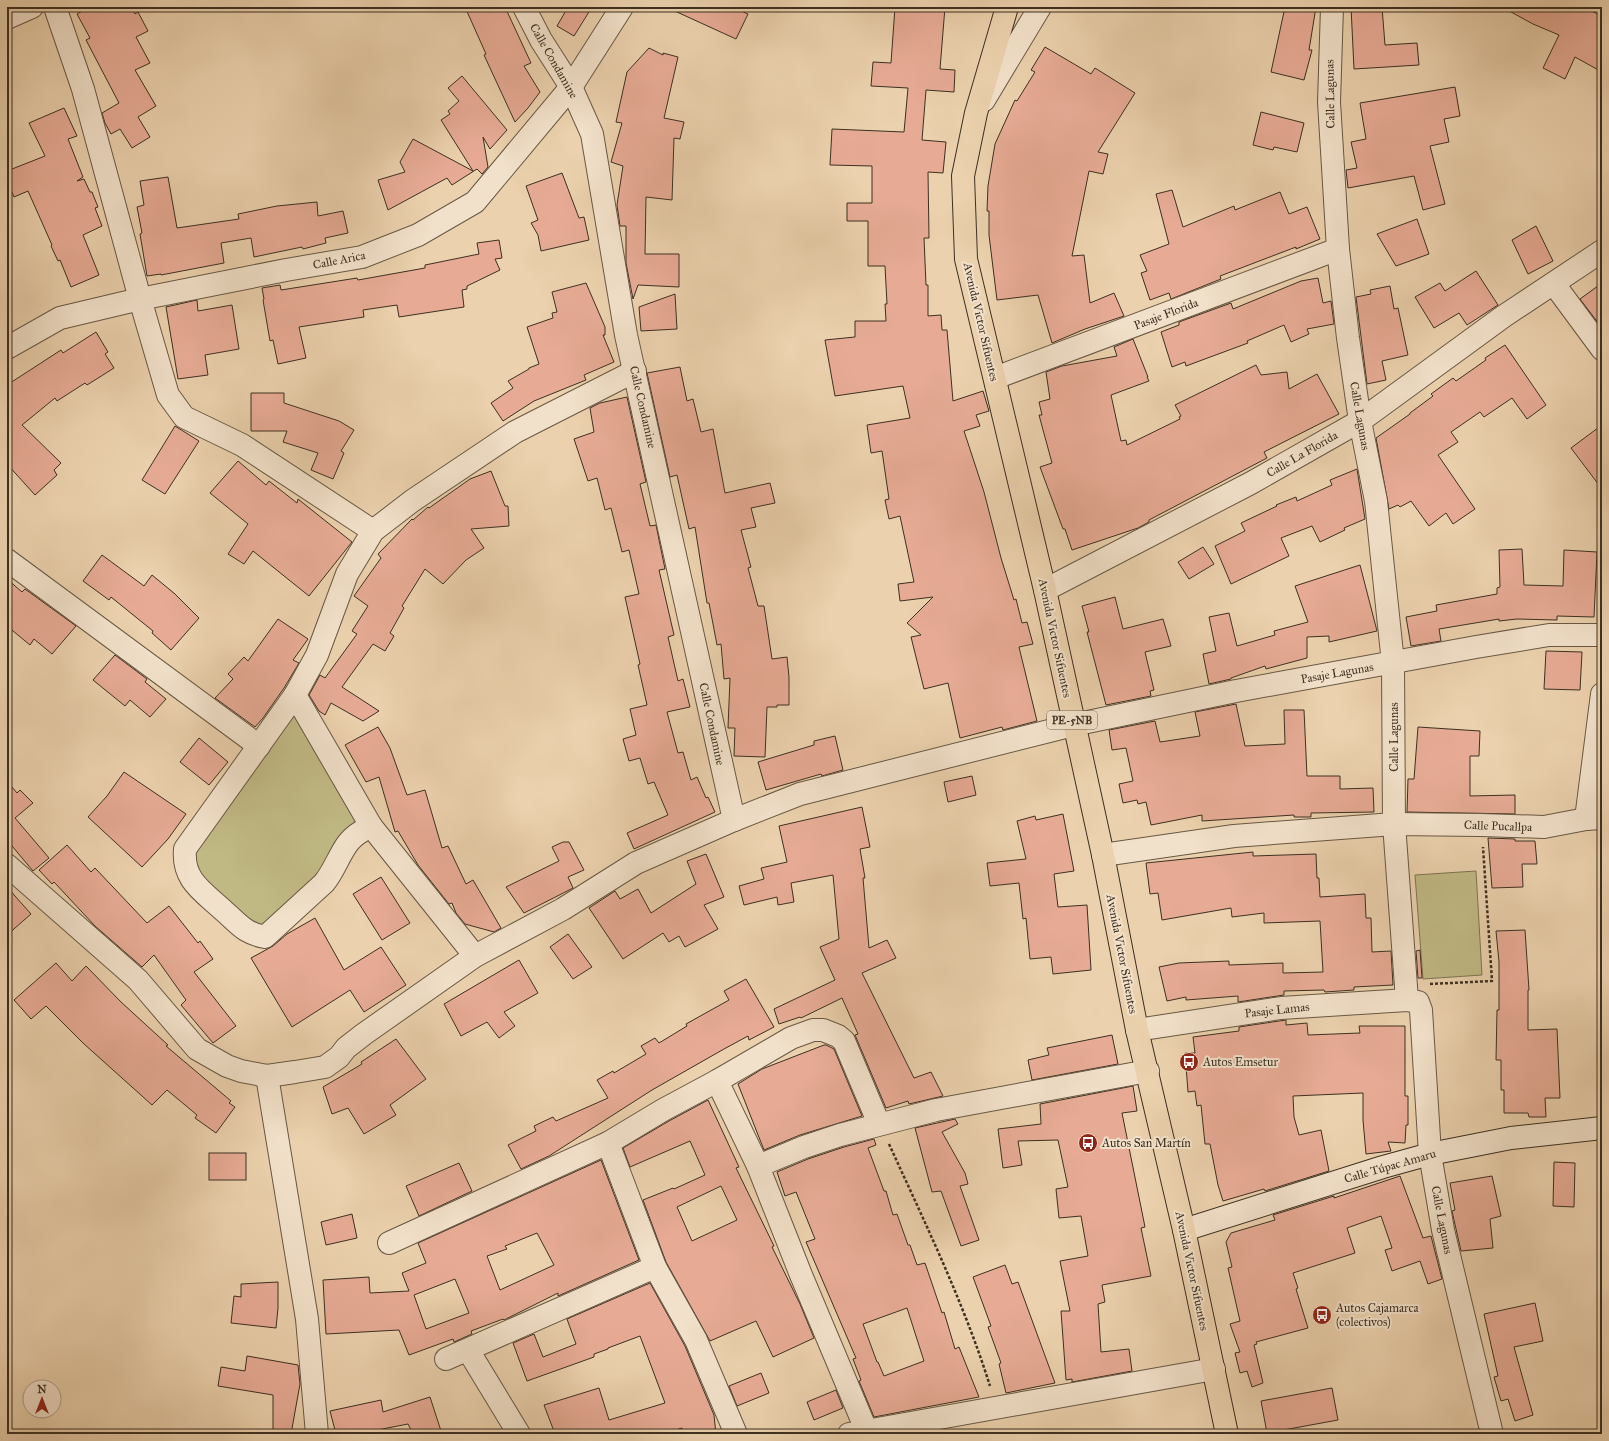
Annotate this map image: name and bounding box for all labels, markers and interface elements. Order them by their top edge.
street label: Calle Condamine [527,21,581,101]
street label: Calle Lagunas [1322,59,1339,129]
street label: Calle Arica [312,248,367,272]
street label: Avenida Victor Sifuentes [960,260,1001,383]
street label: Pasaje Florida [1132,295,1201,333]
street label: Calle Condamine [627,364,659,450]
street label: Calle Lagunas [1346,381,1373,452]
street label: Calle La Florida [1264,428,1341,480]
street label: Avenida Victor Sifuentes [1035,576,1074,699]
street label: Pasaje Lagunas [1300,660,1375,687]
street label: Calle Condamine [696,681,728,767]
street label: Calle Lagunas [1387,702,1402,772]
road number: PE-5NB [1047,711,1097,729]
street label: Calle Pucallpa [1464,818,1533,834]
street label: Avenida Victor Sifuentes [1103,892,1140,1015]
street label: Pasaje Lamas [1244,1000,1310,1020]
bus stop icon: Autos Emsetur [1178,1051,1200,1073]
place label: Autos Emsetur [1202,1055,1278,1069]
bus stop icon: Autos San Martín [1077,1132,1099,1154]
place label: Autos San Martín [1101,1136,1191,1150]
street label: Calle Túpac Amaru [1343,1146,1438,1186]
street label: Calle Lagunas [1428,1185,1455,1256]
street label: Avenida Victor Sifuentes [1172,1209,1211,1332]
place label: Autos Cajamarca (colectivos) [1335,1301,1420,1329]
bus stop icon: Autos Cajamarca (colectivos) [1311,1304,1333,1326]
north arrow [22,1379,62,1419]
text: N [37,1383,47,1396]

